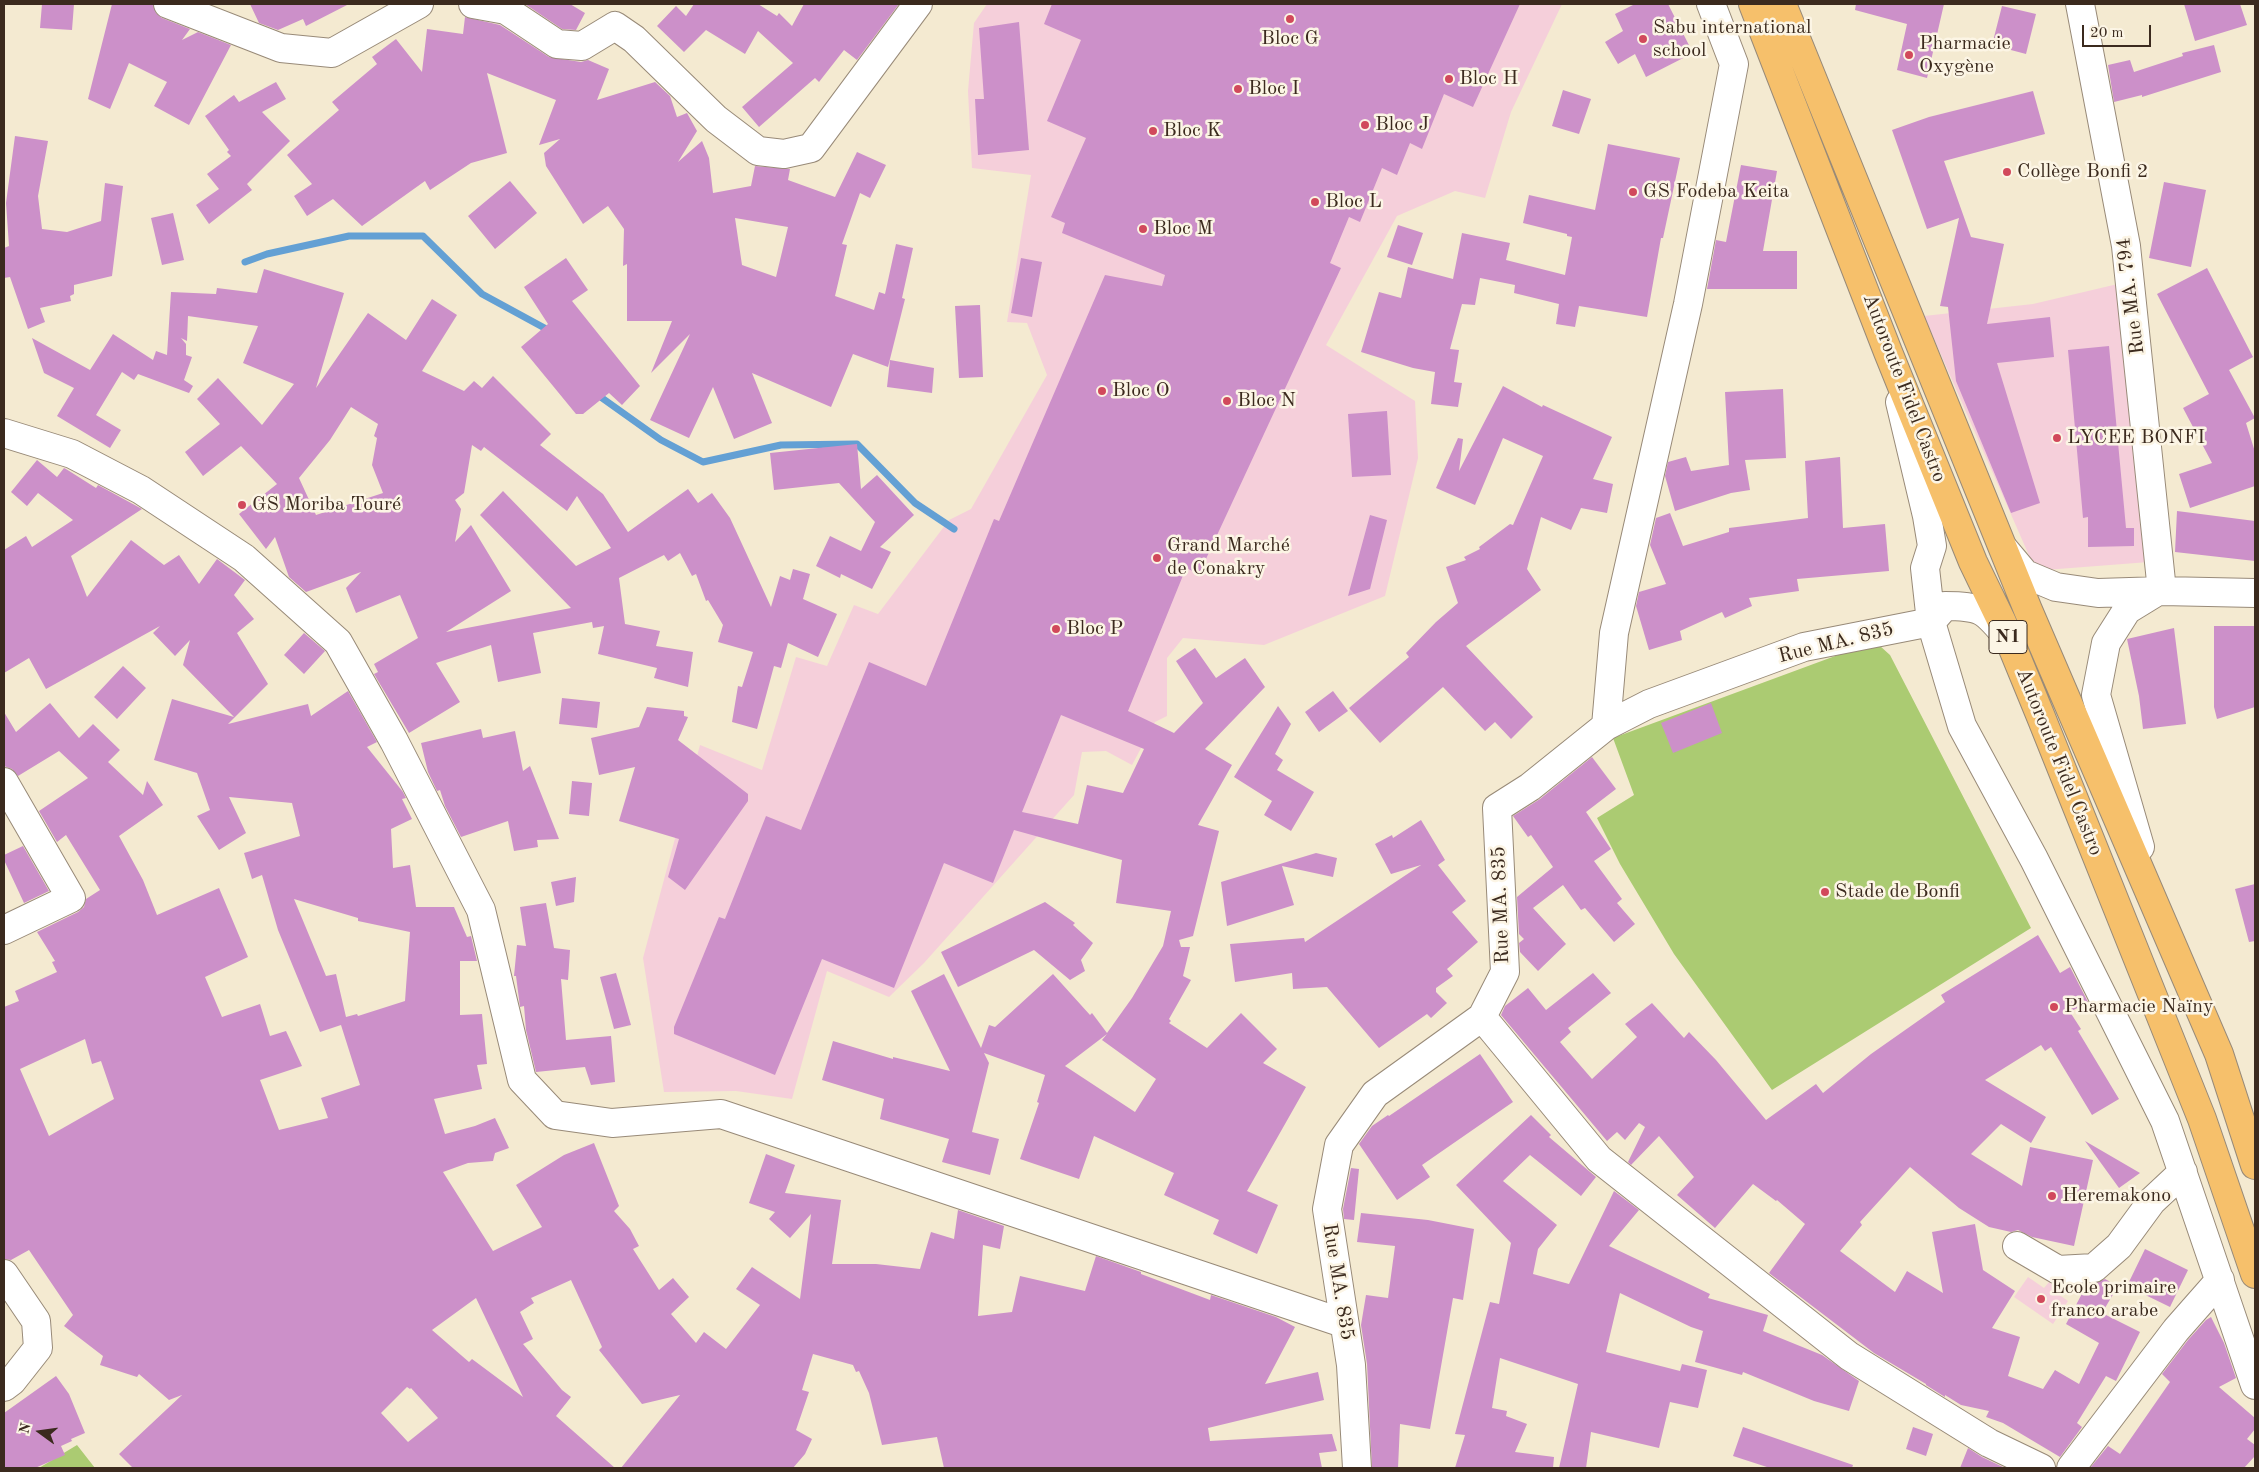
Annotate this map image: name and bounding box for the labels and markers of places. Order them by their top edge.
marker: Bloc G [1284,13,1296,25]
place label: Sabu international school [1653,16,1811,63]
place label: Bloc G [1261,27,1319,51]
place label: Pharmacie Oxygène [1919,32,2011,79]
marker: Sabu international school [1637,33,1649,45]
marker: Pharmacie Oxygène [1903,49,1915,61]
place label: Bloc H [1459,67,1518,91]
marker: Bloc H [1443,73,1455,85]
place label: Bloc I [1248,77,1299,101]
marker: Bloc I [1232,83,1244,95]
place label: Bloc J [1375,113,1429,137]
place label: Bloc K [1163,119,1222,143]
marker: Bloc J [1359,119,1371,131]
marker: Bloc K [1147,125,1159,137]
place label: Collège Bonfi 2 [2017,160,2148,184]
marker: Collège Bonfi 2 [2001,166,2013,178]
place label: GS Fodeba Keita [1643,180,1789,204]
marker: GS Fodeba Keita [1627,186,1639,198]
place label: Bloc L [1325,190,1382,214]
marker: Bloc L [1309,196,1321,208]
place label: Bloc M [1153,217,1213,241]
marker: Bloc M [1137,223,1149,235]
place label: Bloc O [1112,379,1169,403]
marker: Bloc O [1096,385,1108,397]
place label: Bloc N [1237,389,1296,413]
marker: Bloc N [1221,395,1233,407]
place label: LYCEE BONFI [2067,426,2205,450]
marker: LYCEE BONFI [2051,432,2063,444]
place label: GS Moriba Touré [252,493,401,517]
marker: GS Moriba Touré [236,499,248,511]
place label: Grand Marché de Conakry [1167,534,1290,581]
marker: Grand Marché de Conakry [1151,552,1163,564]
place label: Bloc P [1066,617,1123,641]
marker: Bloc P [1050,623,1062,635]
place label: Stade de Bonfi [1835,880,1960,904]
marker: Stade de Bonfi [1819,886,1831,898]
place label: Pharmacie Naïny [2064,995,2214,1019]
marker: Pharmacie Naïny [2048,1001,2060,1013]
place label: Heremakono [2062,1184,2171,1208]
marker: Heremakono [2046,1190,2058,1202]
place label: Ecole primaire franco arabe [2051,1276,2176,1323]
marker: Ecole primaire franco arabe [2035,1293,2047,1305]

